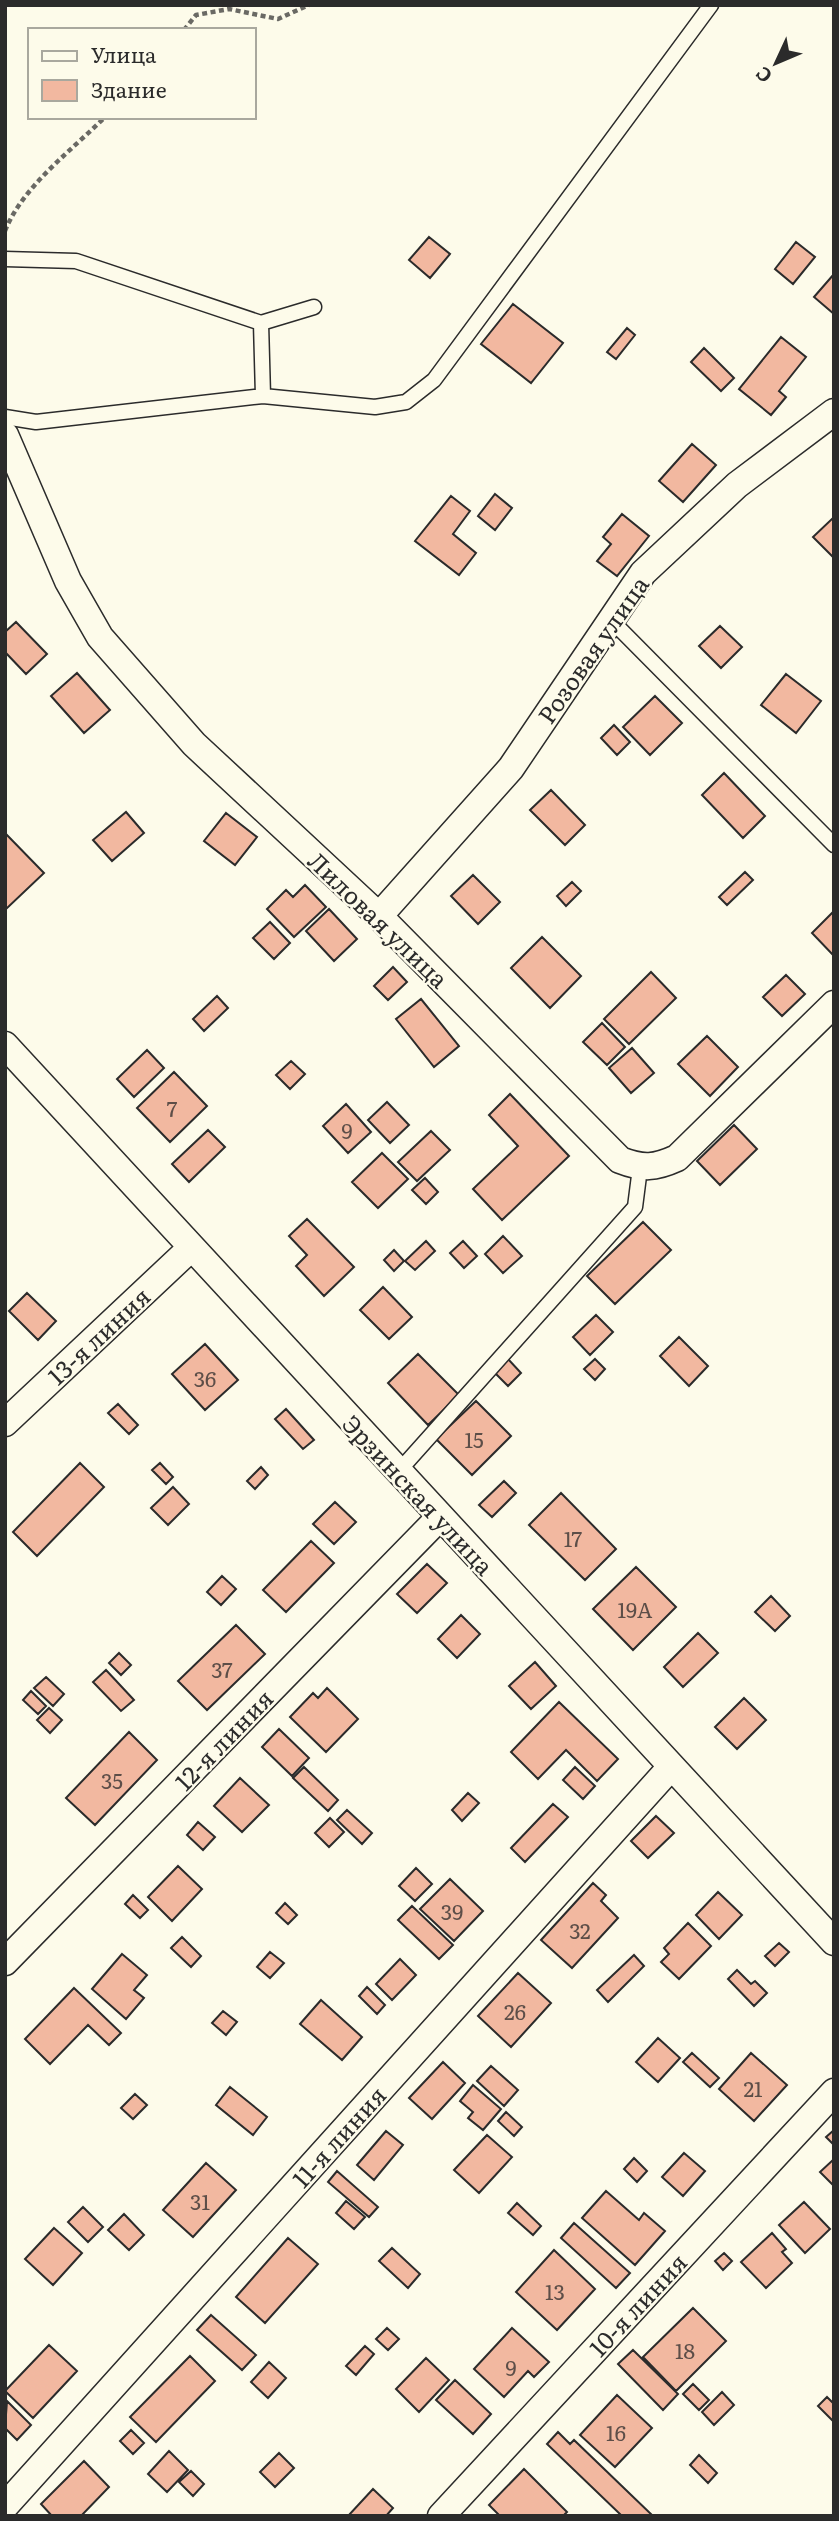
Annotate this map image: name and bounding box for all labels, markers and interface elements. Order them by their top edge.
legend [28,28,256,119]
north arrow [741,28,811,98]
text: Улица [91,38,157,69]
text: С [748,61,778,90]
text: Здание [91,73,167,104]
street label: Розовая улица [528,568,656,730]
street label: Лиловая улица [301,843,457,995]
house number: 7 [167,1092,178,1123]
house number: 9 [342,1114,353,1145]
street label: 13-я линия [39,1278,157,1392]
house number: 36 [194,1362,216,1393]
street label: Эрзинская улица [335,1406,503,1582]
house number: 15 [464,1423,484,1454]
house number: 17 [564,1522,583,1553]
house number: 19А [618,1593,653,1624]
house number: 37 [211,1653,233,1684]
street label: 12-я линия [166,1681,280,1797]
house number: 35 [101,1764,123,1795]
house number: 39 [441,1895,463,1926]
house number: 32 [569,1914,591,1945]
house number: 26 [504,1995,526,2026]
house number: 21 [743,2072,763,2103]
street label: 11-я линия [283,2078,393,2194]
house number: 31 [190,2185,210,2216]
street label: 10-я линия [580,2245,694,2363]
house number: 13 [545,2275,565,2306]
house number: 18 [675,2334,695,2365]
house number: 9 [506,2351,517,2382]
house number: 16 [606,2416,626,2447]

